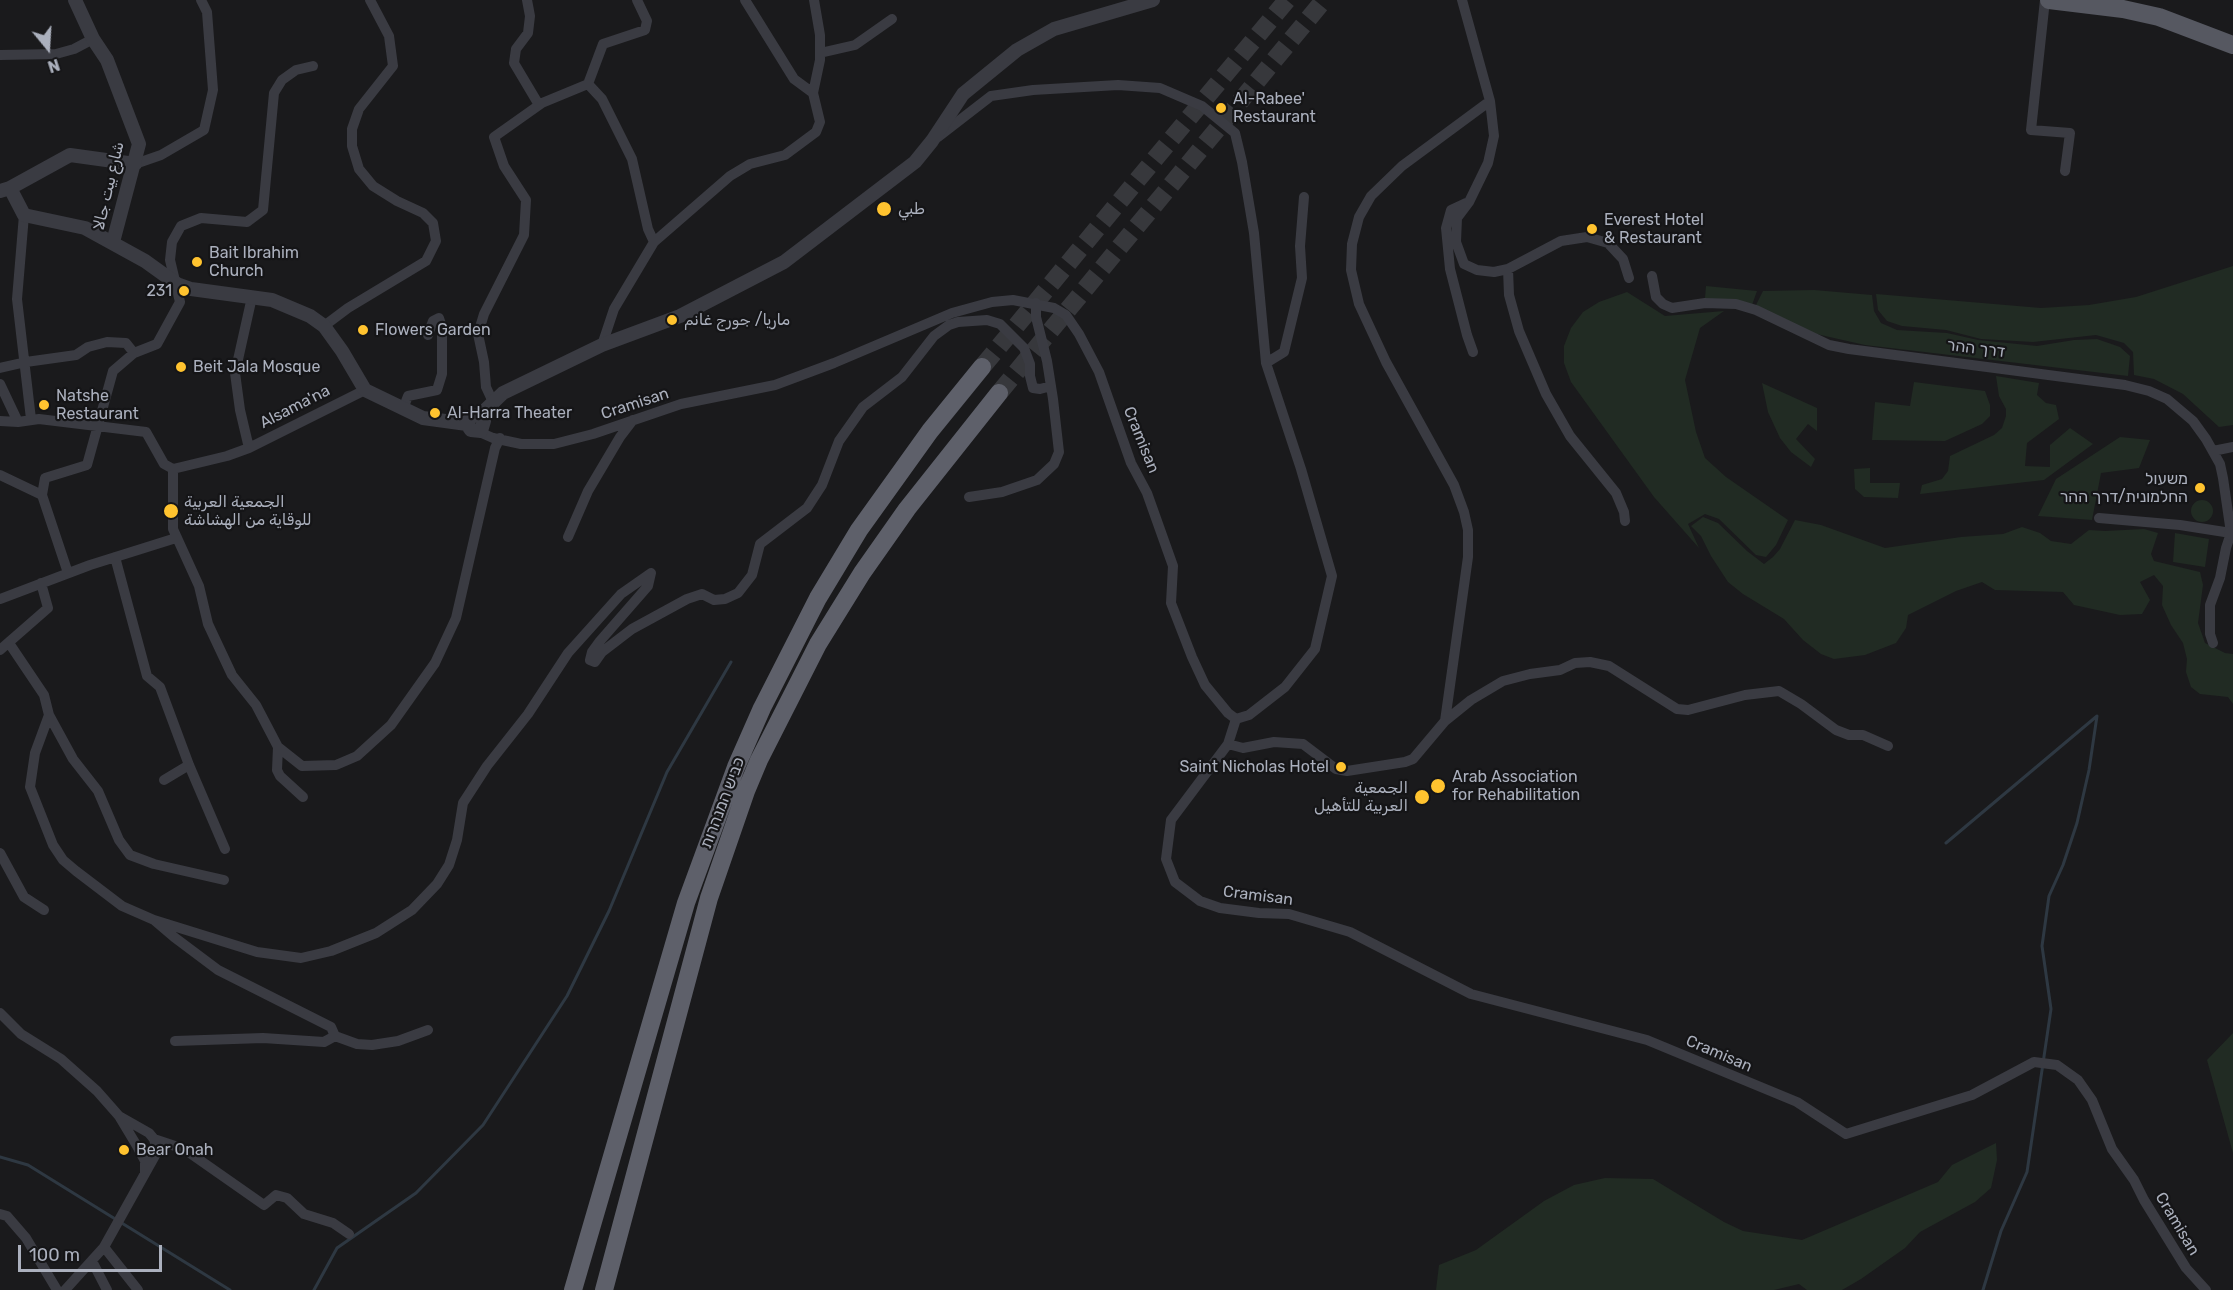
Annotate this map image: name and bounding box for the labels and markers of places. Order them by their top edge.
place label: Al-Rabee' Restaurant [1233,89,1316,127]
marker: Al-Rabee' Restaurant [1214,101,1228,115]
place label: طبي [898,199,925,219]
marker: طبي [875,200,893,218]
place label: Everest Hotel & Restaurant [1604,210,1704,248]
marker: Everest Hotel & Restaurant [1585,222,1599,236]
place label: Bait Ibrahim Church [209,243,299,281]
marker: Bait Ibrahim Church [190,255,204,269]
place label: 231 [146,281,172,301]
marker: 231 [177,284,191,298]
place label: ماريا/ جورج غانم [684,310,790,330]
marker: ماريا/ جورج غانم [665,313,679,327]
place label: Flowers Garden [375,320,491,340]
marker: Flowers Garden [356,323,370,337]
place label: Beit Jala Mosque [193,357,320,377]
marker: Beit Jala Mosque [174,360,188,374]
place label: Natshe Restaurant [56,386,139,424]
marker: Natshe Restaurant [37,398,51,412]
place label: Al-Harra Theater [447,403,572,423]
marker: Al-Harra Theater [428,406,442,420]
place label: משעול החלמונית/דרך ההר [2060,469,2188,507]
marker: משעול החלמונית/דרך ההר [2193,481,2207,495]
place label: الجمعية العربية للوقاية من الهشاشة [184,492,312,530]
marker: الجمعية العربية للوقاية من الهشاشة [162,502,180,520]
place label: Saint Nicholas Hotel [1179,757,1329,777]
marker: Saint Nicholas Hotel [1334,760,1348,774]
place label: Arab Association for Rehabilitation [1452,767,1580,805]
marker: Arab Association for Rehabilitation [1429,777,1447,795]
place label: الجمعية العربية للتأهيل [1314,778,1408,816]
marker: الجمعية العربية للتأهيل [1413,788,1431,806]
place label: Bear Onah [136,1140,214,1160]
marker: Bear Onah [117,1143,131,1157]

